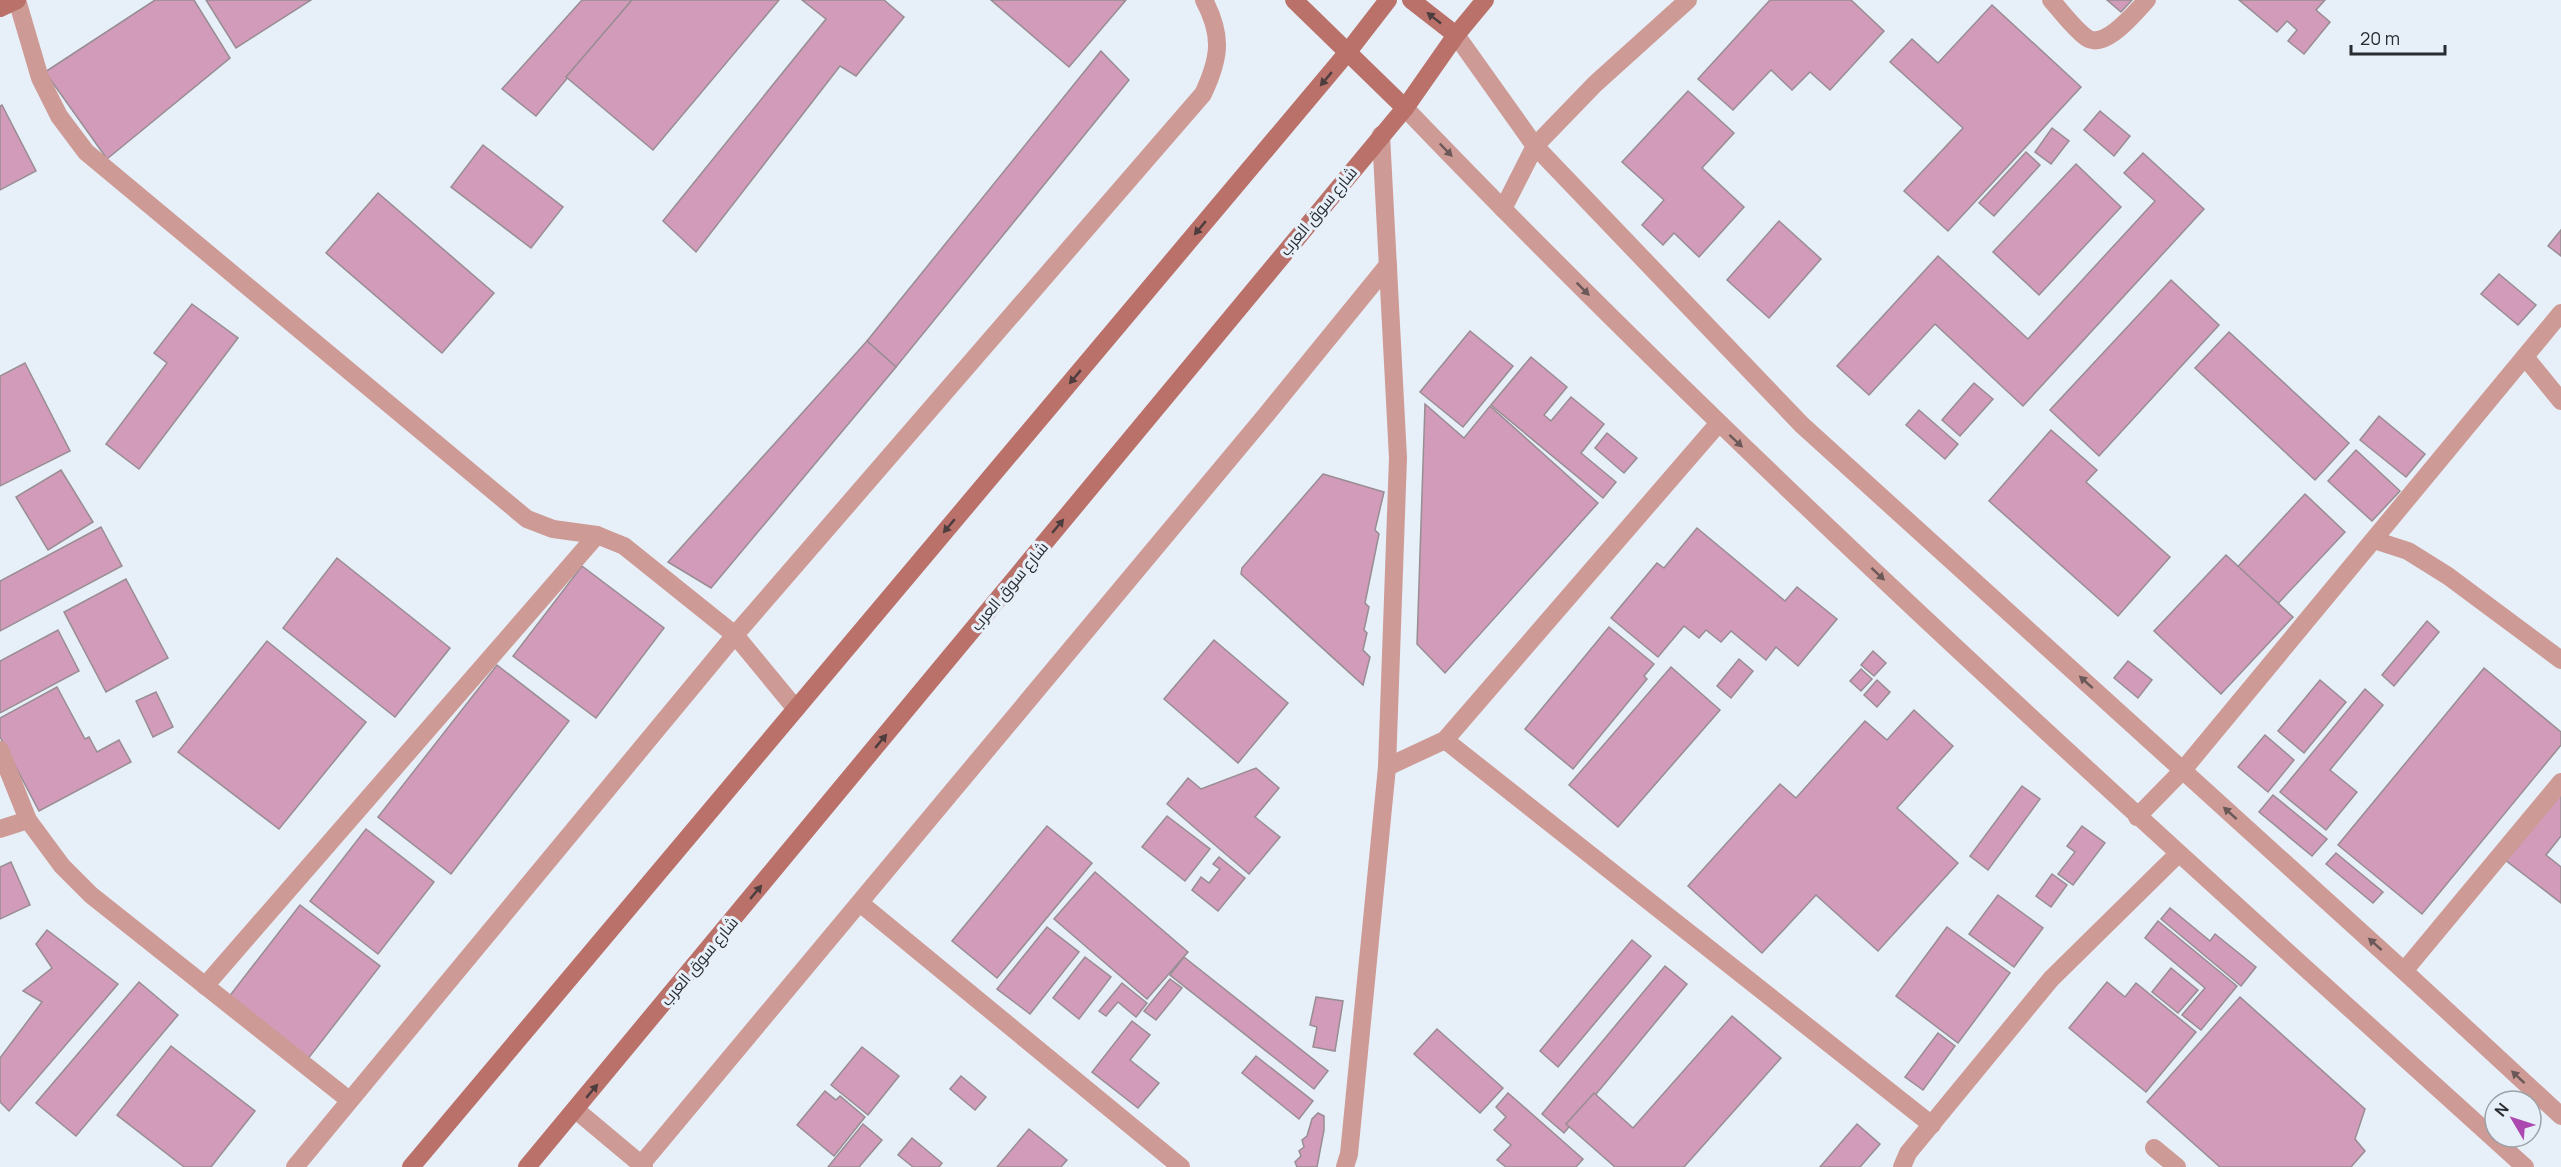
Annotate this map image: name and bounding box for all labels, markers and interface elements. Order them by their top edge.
one-way arrow [1426,12,1441,24]
scale bar [2351,18,2446,56]
text: 20 m [2360,26,2400,50]
one-way arrow [1320,71,1332,86]
one-way arrow [1439,142,1453,157]
street label: شارع سوق العرب [1274,162,1363,261]
one-way arrow [1194,220,1207,235]
one-way arrow [1575,281,1589,295]
one-way arrow [1068,369,1081,385]
one-way arrow [1728,434,1743,447]
one-way arrow [943,518,956,534]
one-way arrow [1051,519,1064,534]
street label: شارع سوق العرب [965,537,1054,636]
one-way arrow [1871,567,1886,581]
one-way arrow [2079,676,2094,689]
one-way arrow [874,733,887,749]
one-way arrow [2223,806,2238,820]
one-way arrow [750,884,763,900]
street label: شارع سوق العرب [655,912,744,1011]
one-way arrow [2368,938,2383,951]
one-way arrow [2511,1070,2525,1084]
one-way arrow [585,1084,598,1099]
north arrow [2483,1089,2543,1149]
text: N [2489,1098,2514,1121]

